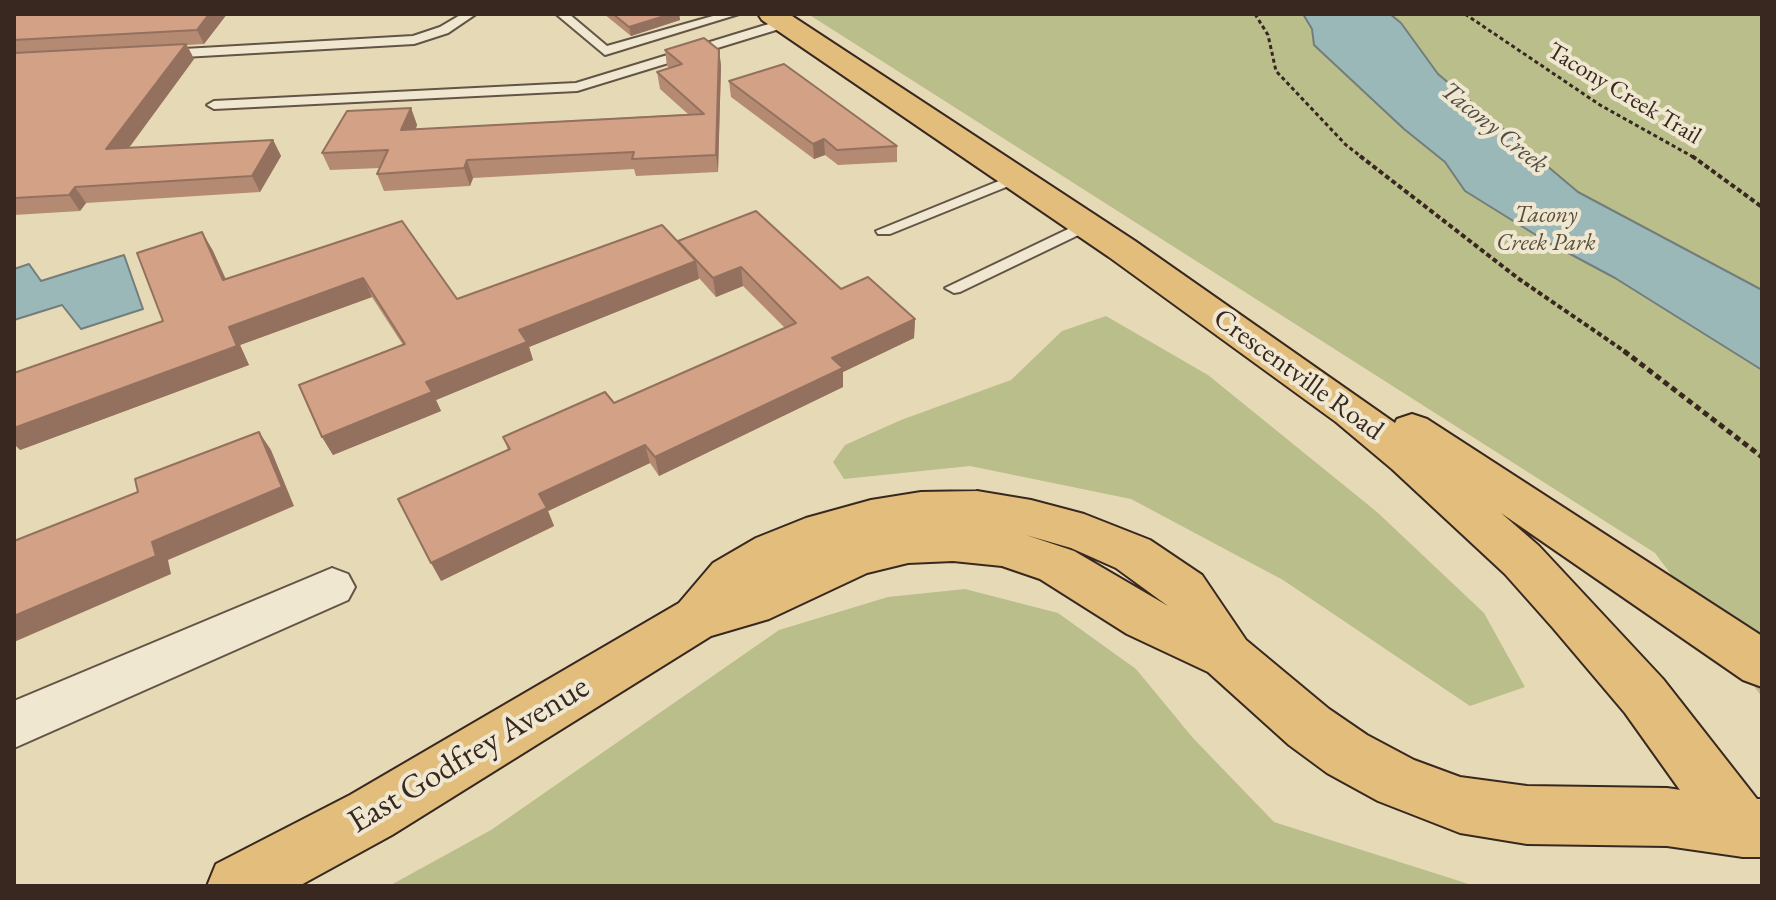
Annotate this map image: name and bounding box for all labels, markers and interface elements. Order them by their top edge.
street label: Tacony Creek Trail [1542,37,1706,151]
water label: Tacony Creek [1434,75,1554,181]
park label: Tacony Creek Park [1496,201,1596,257]
street label: Crescentville Road [1206,302,1390,448]
street label: East Godfrey Avenue [341,667,597,843]

